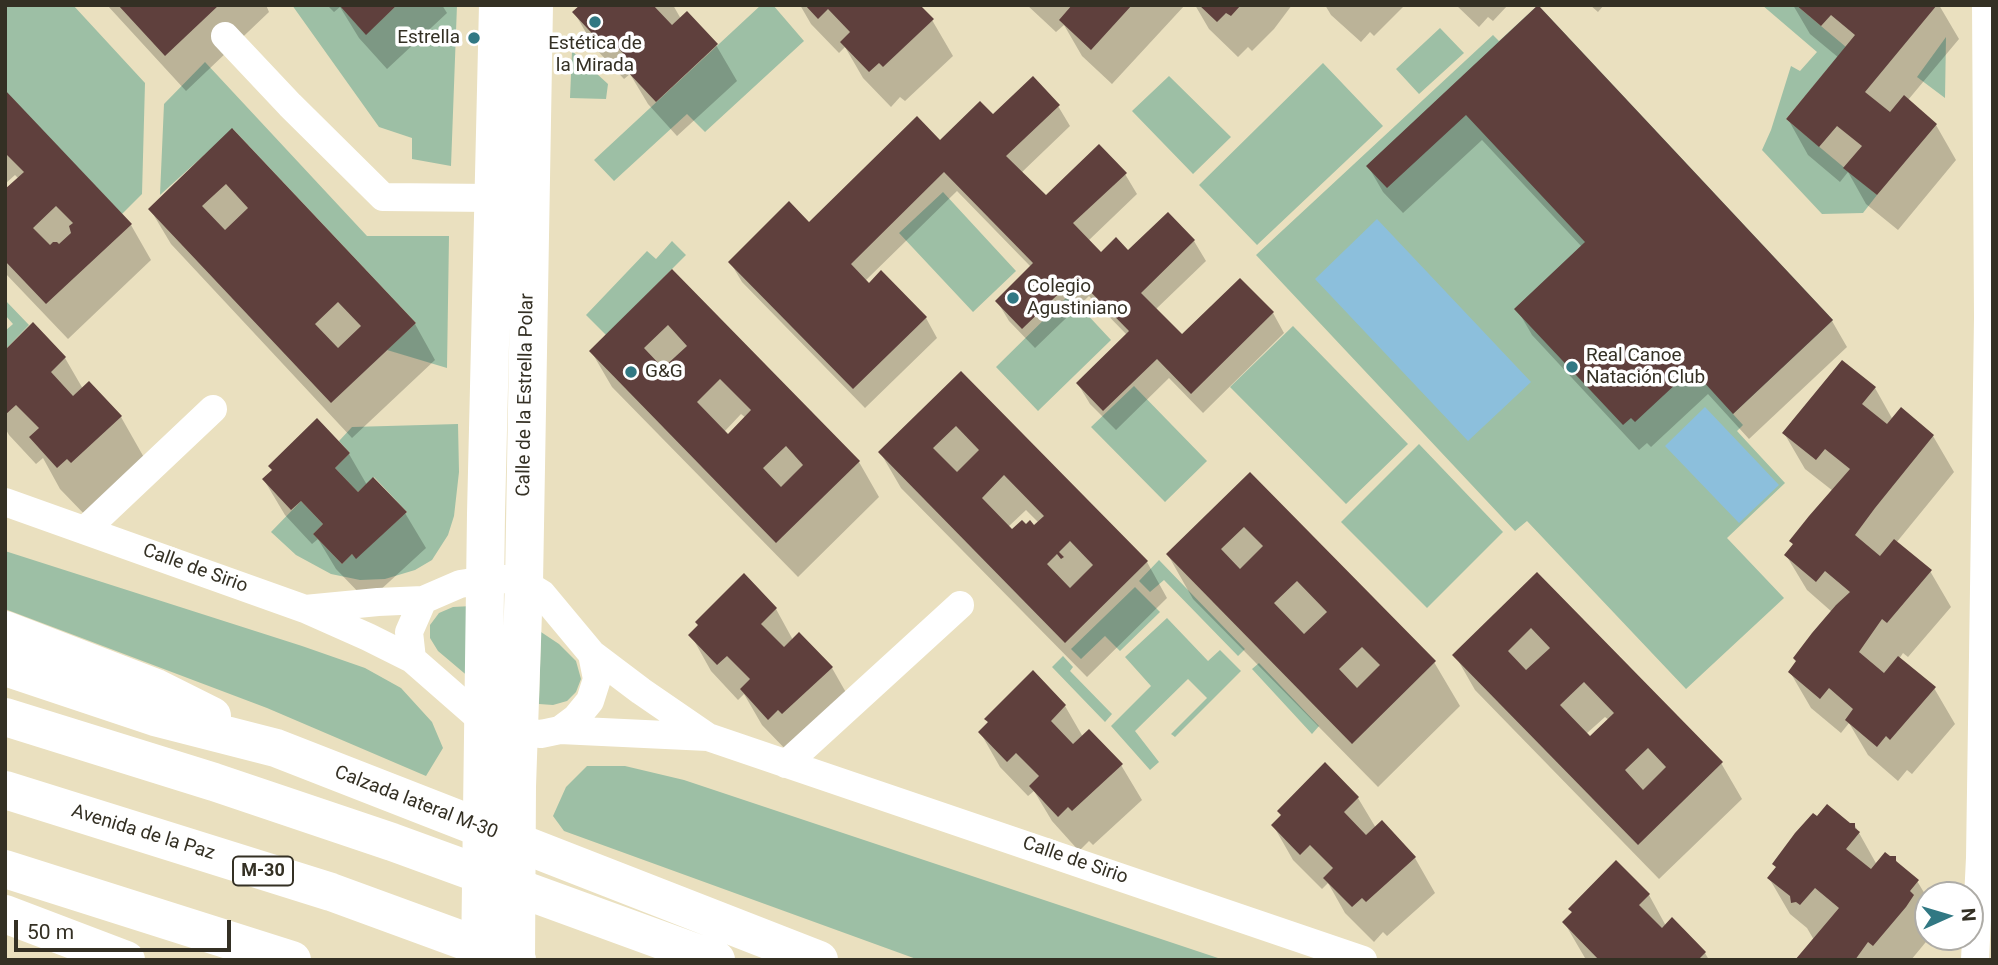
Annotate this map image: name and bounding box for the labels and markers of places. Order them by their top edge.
marker: Estética de la Mirada [587,14,603,30]
place label: Estrella [397,27,460,49]
marker: Estrella [466,30,482,46]
place label: Estética de la Mirada [548,33,642,77]
place label: Colegio Agustiniano [1027,276,1128,320]
marker: Colegio Agustiniano [1005,290,1021,306]
place label: Real Canoe Natación Club [1586,345,1705,389]
marker: Real Canoe Natación Club [1564,359,1580,375]
place label: G&G [645,361,683,383]
marker: G&G [623,364,639,380]

